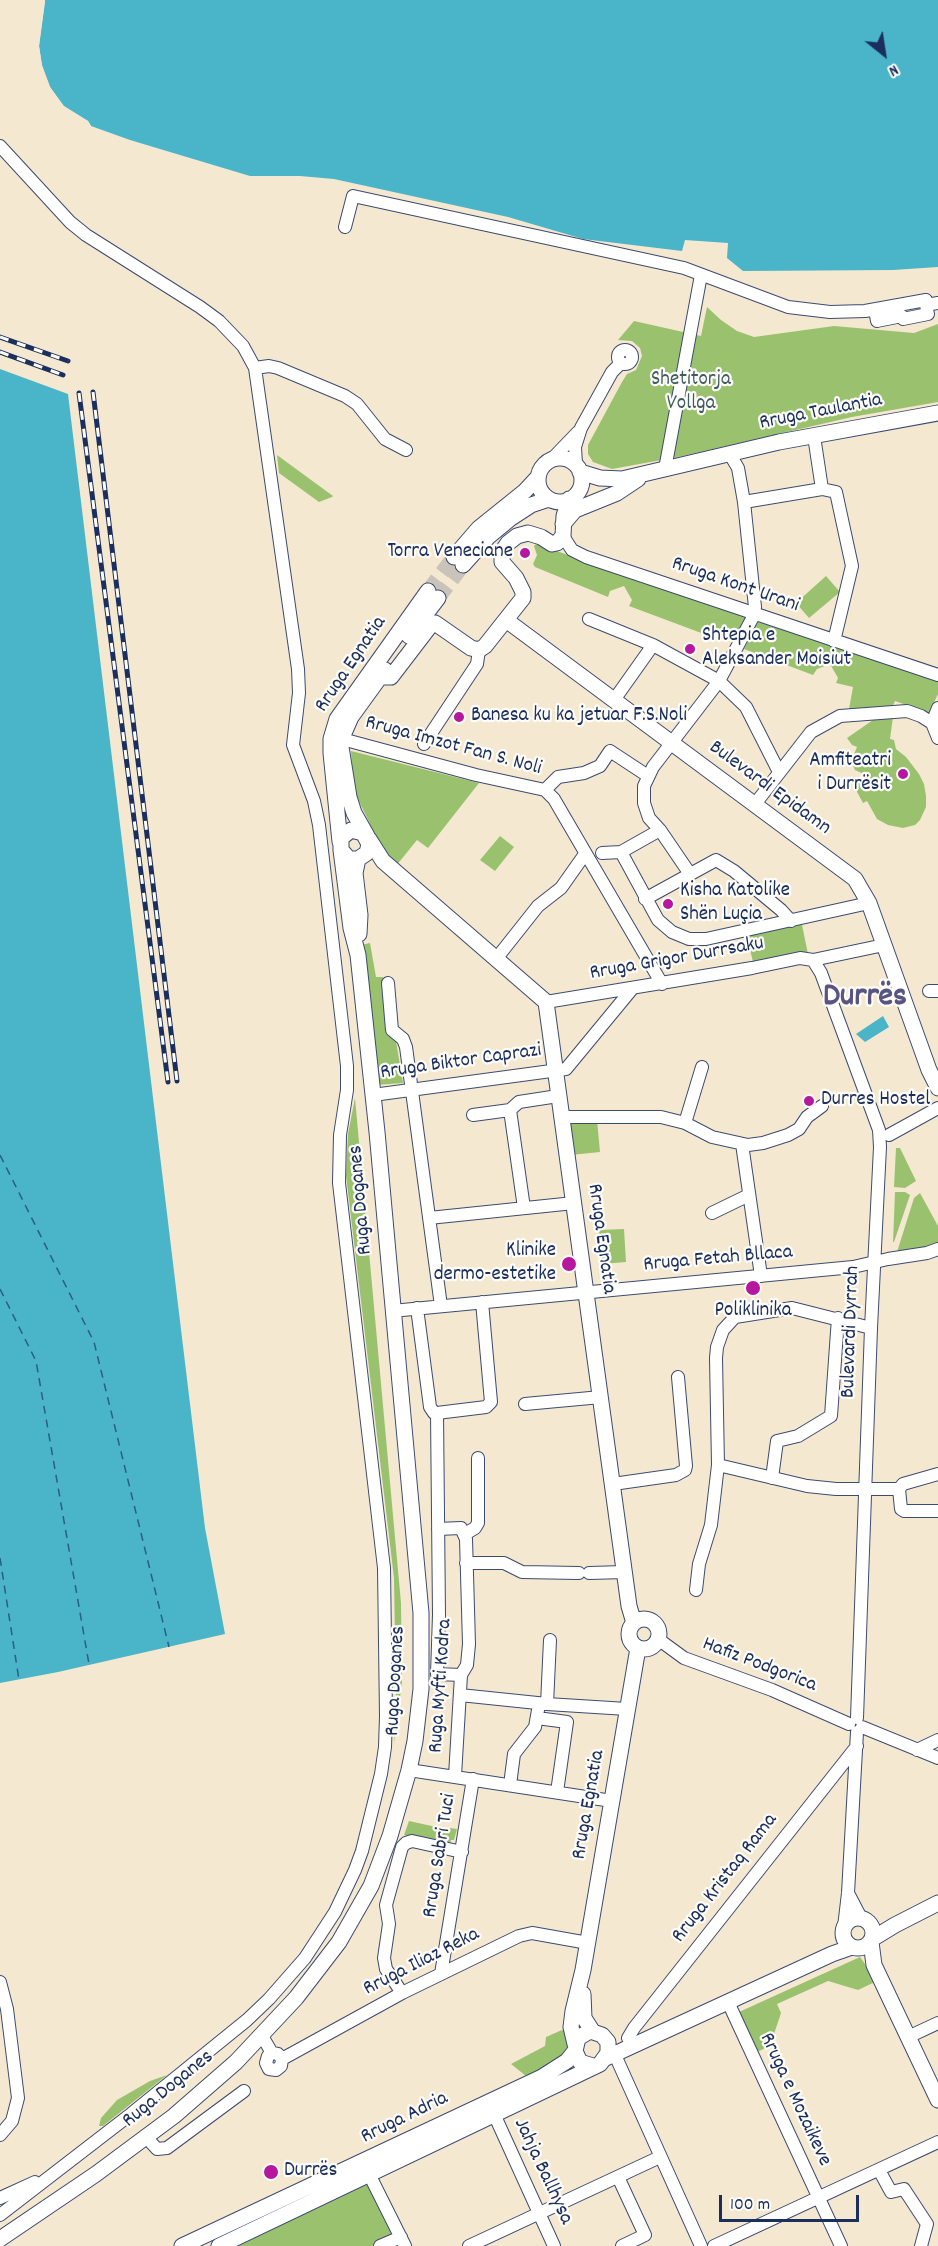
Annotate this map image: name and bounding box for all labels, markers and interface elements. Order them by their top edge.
north arrow [854,24,914,84]
text: N [884,58,902,82]
park label: Shetitorja Vollga [651,368,731,418]
street label: Rruga Taulantia [758,389,884,437]
place label: Torra Veneciane [388,540,513,566]
marker: Torra Veneciane [518,546,532,560]
street label: Rruga Kont Urani [668,552,802,620]
street label: Rruga Egnatia [311,612,393,718]
place label: Shtepia e Aleksander Moisiut [702,624,851,674]
marker: Shtepia e Aleksander Moisiut [683,642,697,656]
place label: Banesa ku ka jetuar F.S.Noli [471,704,687,730]
marker: Banesa ku ka jetuar F.S.Noli [452,710,466,724]
street label: Rruga Imzot Fan S. Noli [362,711,544,783]
street label: Bulevardi Epidamn [703,736,835,842]
place label: Amfiteatri i Durrësit [809,749,891,799]
marker: Amfiteatri i Durrësit [896,767,910,781]
place label: Kisha Katolike Shën Luçia [680,879,790,929]
marker: Kisha Katolike Shën Luçia [661,897,675,911]
street label: Rruga Grigor Durrsaku [588,932,766,988]
district label: Durrës [823,979,907,1019]
street label: Rruga Biktor Caprazi [379,1039,543,1087]
place label: Durres Hostel [821,1088,930,1114]
marker: Durres Hostel [802,1094,816,1108]
street label: Ruga Doganes [345,1144,379,1256]
street label: Rruga Egnatia [580,1182,620,1296]
place label: Klinike dermo-estetike [434,1239,556,1289]
street label: Rruga Fetah Bllaca [642,1241,794,1279]
marker: Klinike dermo-estetike [560,1255,578,1273]
street label: Bulevardi Dyrrah [837,1265,867,1399]
marker: Poliklinika [744,1279,762,1297]
place label: Poliklinika [714,1299,792,1325]
street label: Ruga Myfti Kodra [425,1618,459,1754]
street label: Ruga Doganes [382,1625,412,1737]
street label: Hafiz Podgorica [698,1633,820,1699]
street label: Rruga Egnatia [568,1748,612,1862]
street label: Rruga Sabri Tuci [419,1792,463,1920]
street label: Rruga Kristaq Rama [668,1809,784,1949]
street label: Rruga Iliaz Reka [360,1923,484,2003]
street label: Rruga e Mozaikeve [752,2029,836,2171]
street label: Ruga Doganes [118,2046,220,2134]
street label: Rruga Adria [357,2087,453,2151]
street label: Jahja Ballhysa [507,2115,577,2229]
place label: Durrës [284,2159,337,2185]
marker: Durrës [262,2163,280,2181]
scale bar [722,2183,862,2221]
text: 100 m [730,2193,770,2218]

